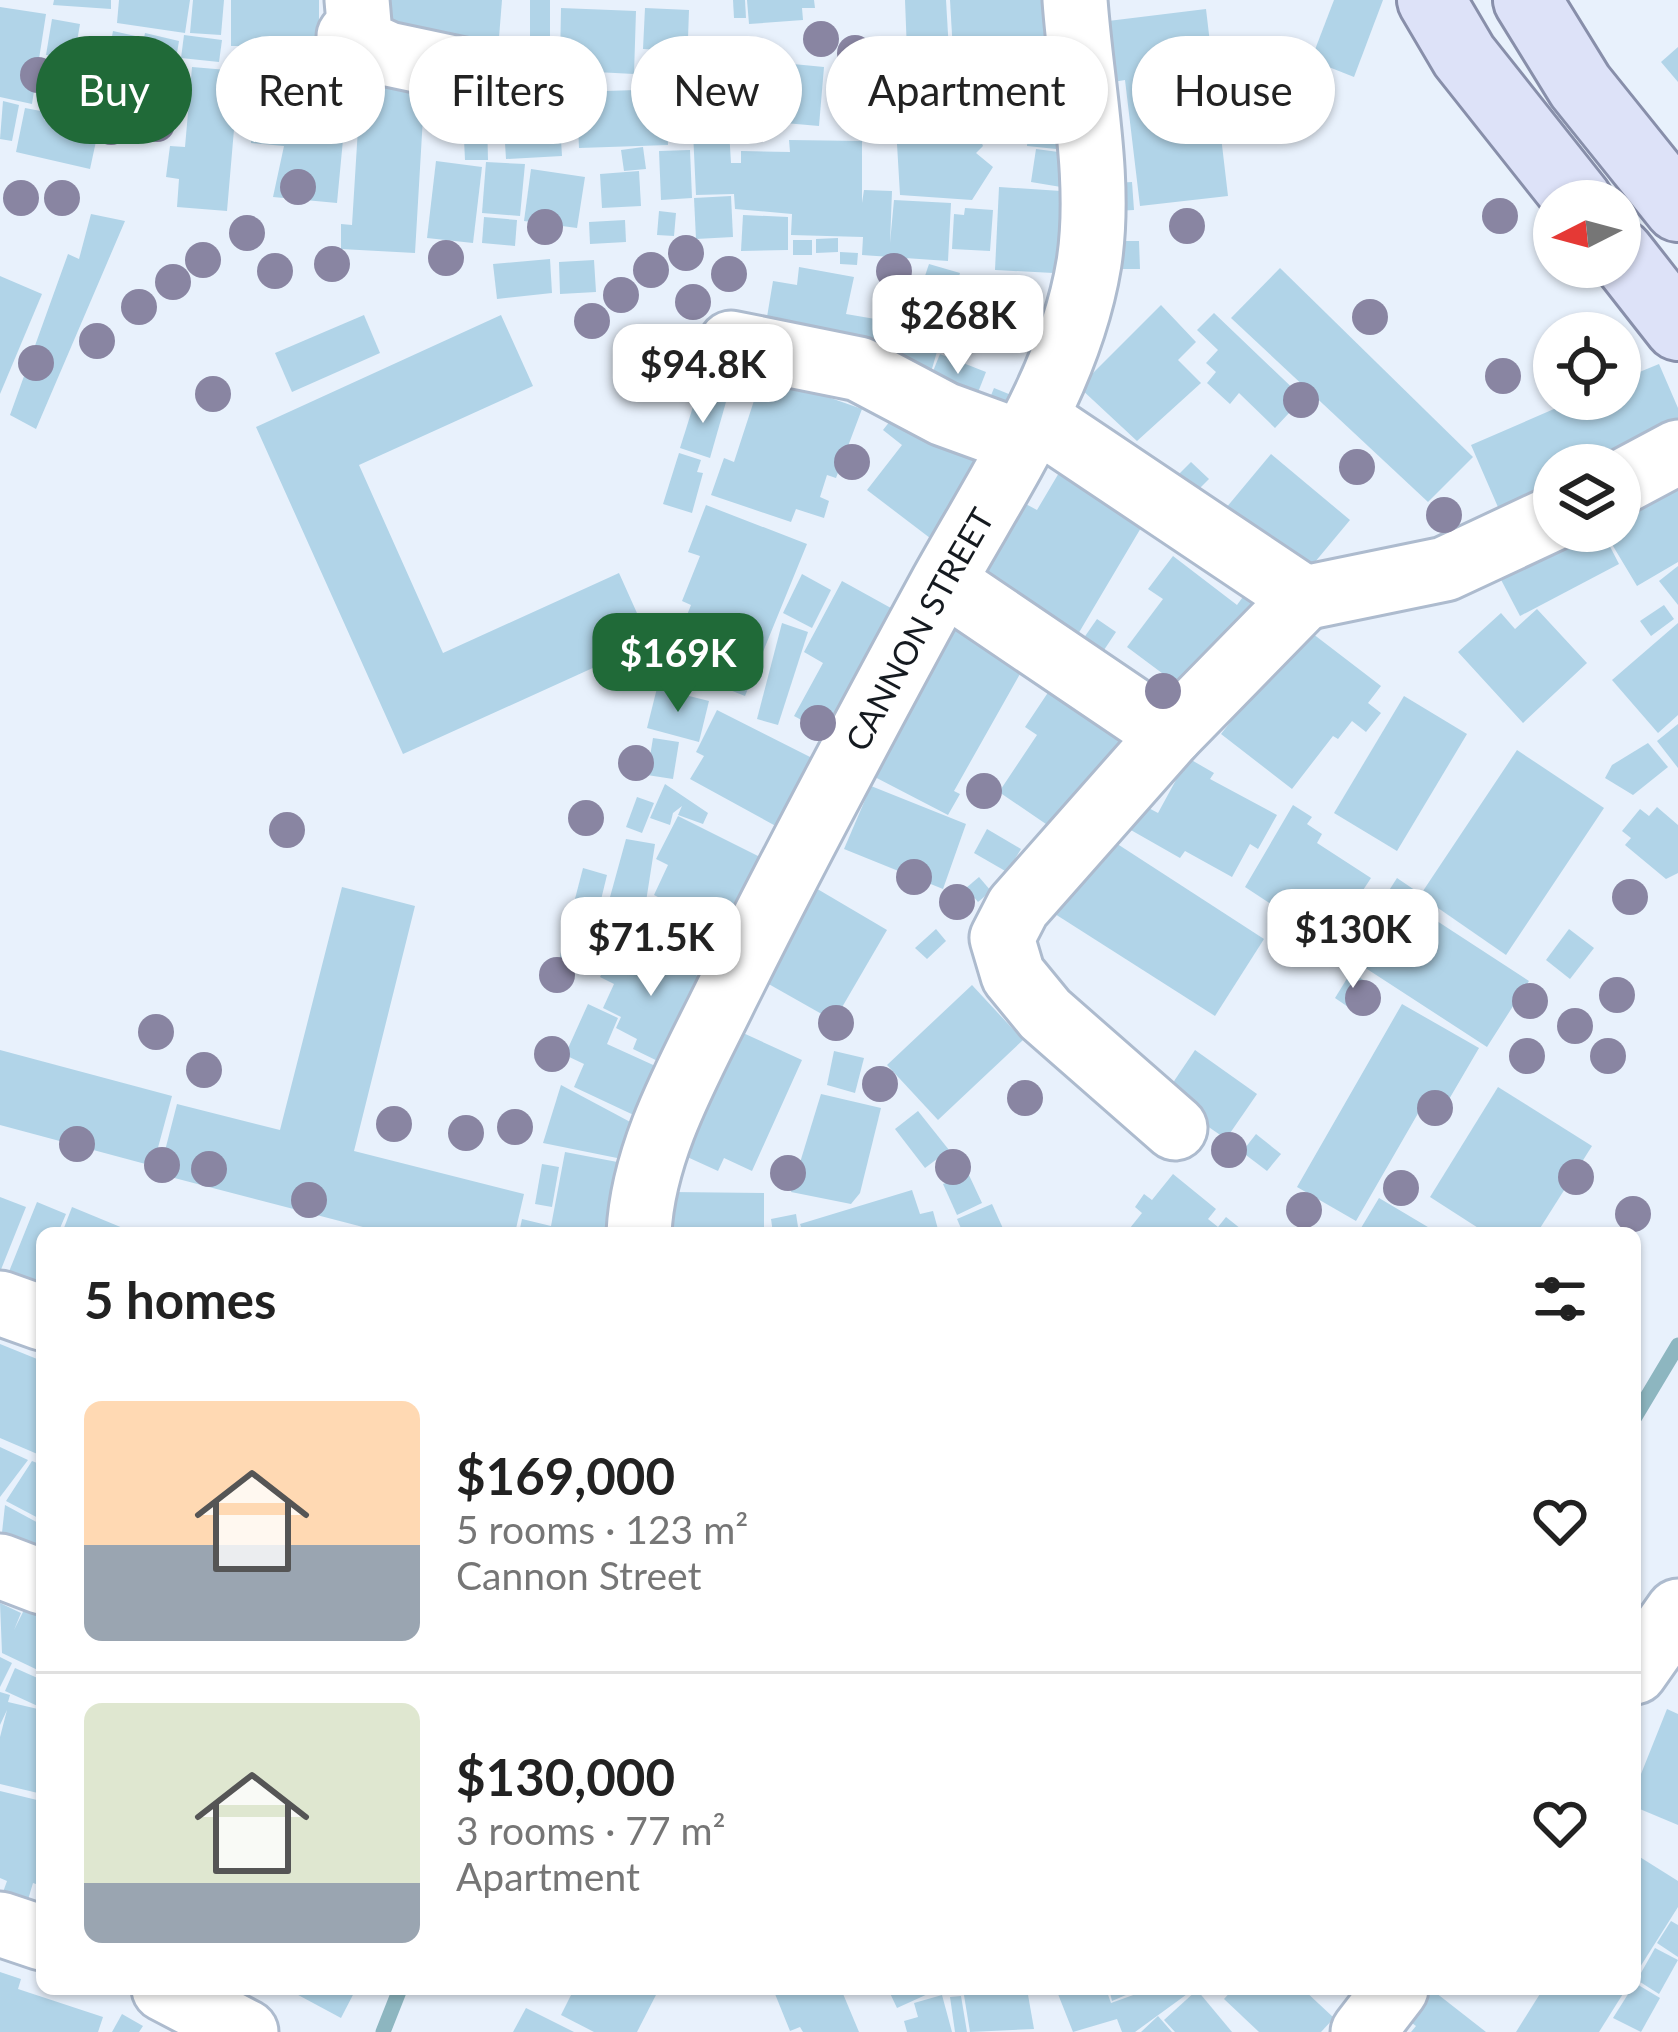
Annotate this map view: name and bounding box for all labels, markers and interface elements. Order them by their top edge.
chip: Buy [36,36,192,144]
chip: Rent [216,36,385,144]
chip: Filters [409,36,607,144]
chip: New [631,36,802,144]
chip: Apartment [826,36,1108,144]
chip: House [1132,36,1335,144]
north arrow [1533,180,1641,288]
map controls [1533,180,1641,552]
pin: $268K [874,275,1042,377]
text: $268K [899,291,1017,337]
button: locate [1533,312,1641,420]
pin: $94.8K [605,324,801,426]
text: $94.8K [640,340,766,386]
button: layers [1533,444,1641,552]
street label: CANNON STREET [836,500,1002,757]
pin: $169K [594,613,762,715]
text: $169K [619,629,737,675]
pin: $130K [1269,889,1437,991]
pin: $71.5K [553,897,749,999]
text: $130K [1294,905,1412,951]
text: $71.5K [588,913,714,959]
icon: filters [1527,1266,1593,1332]
text: 5 homes [84,1269,276,1330]
text: $169,000 [456,1445,675,1506]
icon: home [180,1449,324,1593]
icon: heart [1527,1488,1593,1554]
text: 5 rooms · 123 m² [456,1506,748,1552]
text: Cannon Street [456,1552,702,1598]
text: $130,000 [456,1746,675,1807]
icon: home [180,1751,324,1895]
icon: heart [1527,1790,1593,1856]
text: 3 rooms · 77 m² [456,1807,726,1853]
text: Apartment [456,1853,640,1899]

